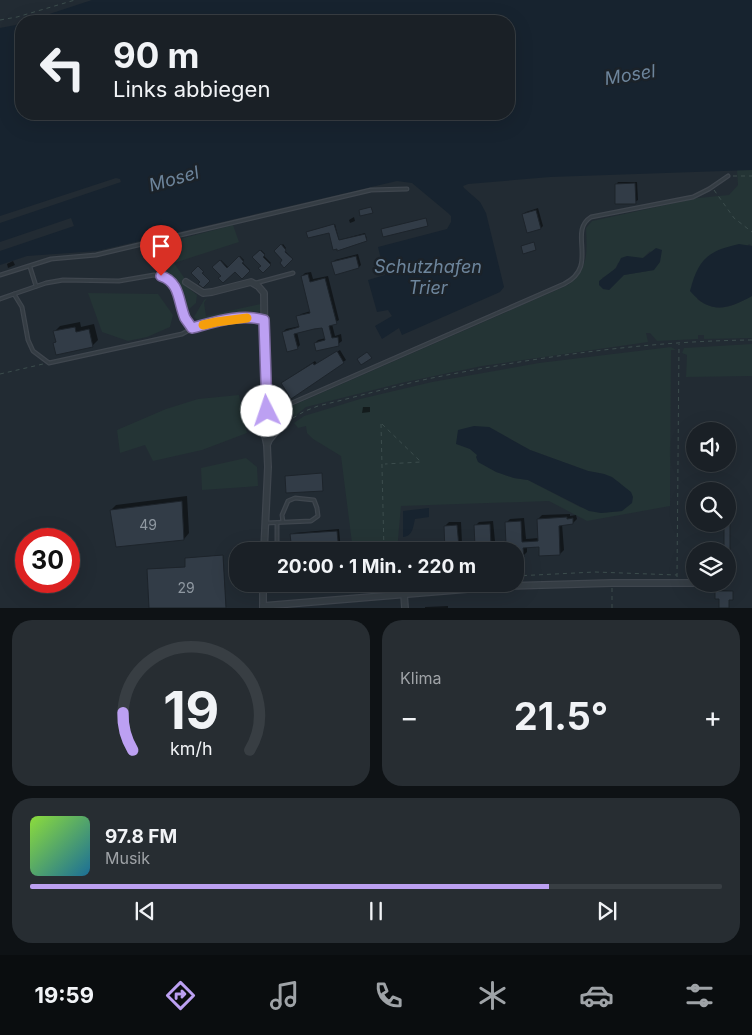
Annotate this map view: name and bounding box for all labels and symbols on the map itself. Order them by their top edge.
water label: Mosel [603,60,658,89]
water label: Mosel [146,161,202,196]
pin [140,225,182,276]
water label: Schutzhafen Trier [374,256,482,298]
position arrow [240,384,292,436]
house number: 49 [139,516,157,533]
speed limit sign: 30 [15,528,80,593]
house number: 29 [177,579,195,596]

